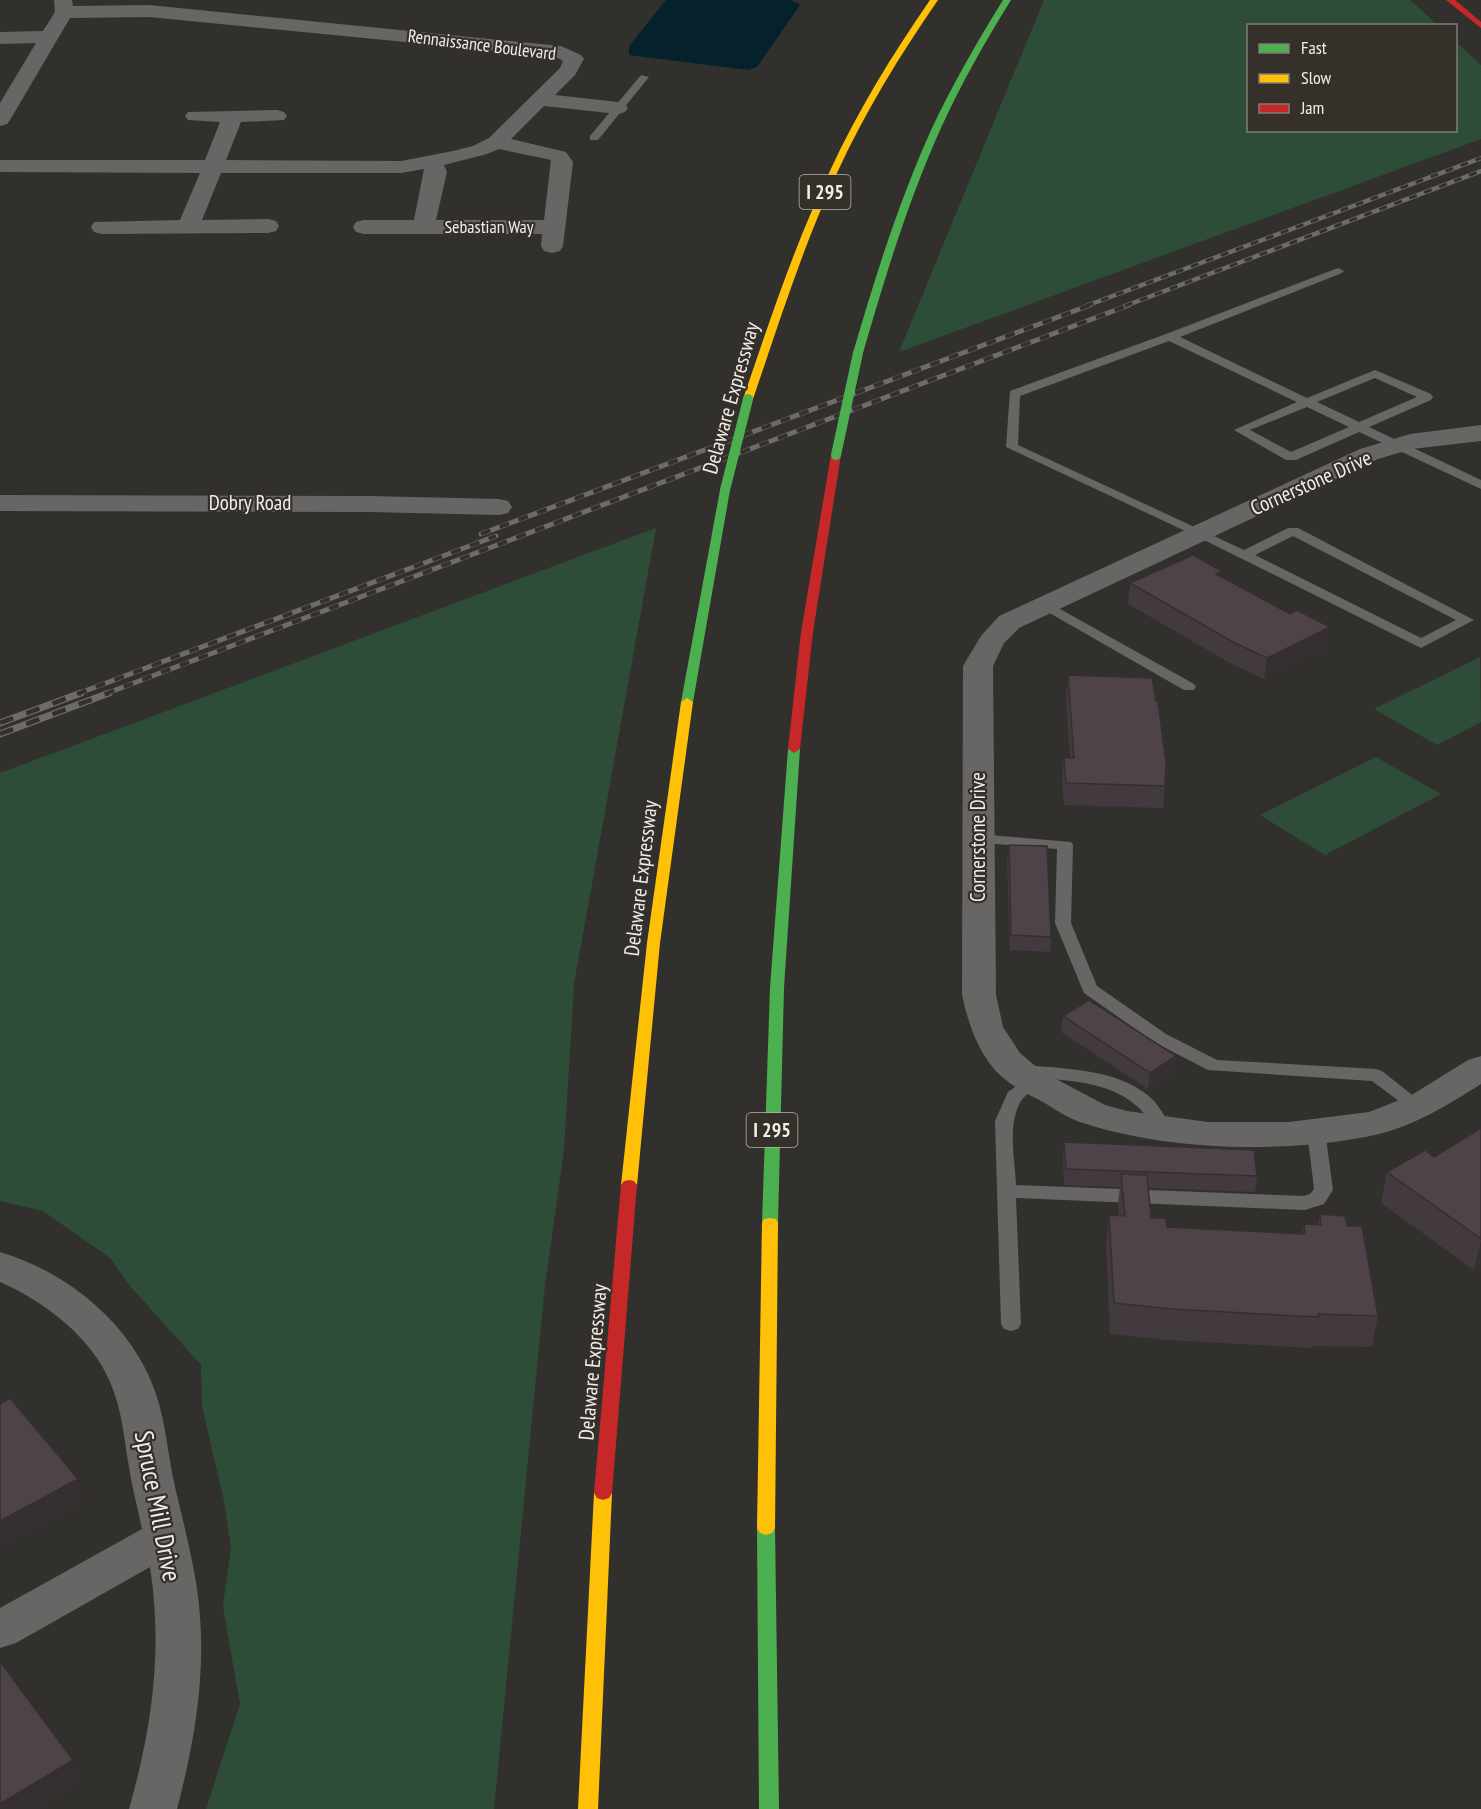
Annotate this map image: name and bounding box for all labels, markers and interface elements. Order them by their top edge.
street label: Rennaissance Boulevard [407,24,558,65]
legend [1247,24,1457,132]
text: Fast [1301,36,1327,59]
text: Slow [1301,66,1332,89]
text: Jam [1300,96,1324,119]
road number: I 295 [800,175,850,209]
street label: Sebastian Way [444,215,534,238]
street label: Delaware Expressway [696,319,765,477]
street label: Cornerstone Drive [1246,444,1376,521]
street label: Dobry Road [209,489,291,516]
street label: Cornerstone Drive [964,772,991,902]
street label: Delaware Expressway [618,798,663,957]
road number: I 295 [746,1113,798,1147]
street label: Delaware Expressway [572,1283,613,1441]
street label: Spruce Mill Drive [128,1428,189,1584]

